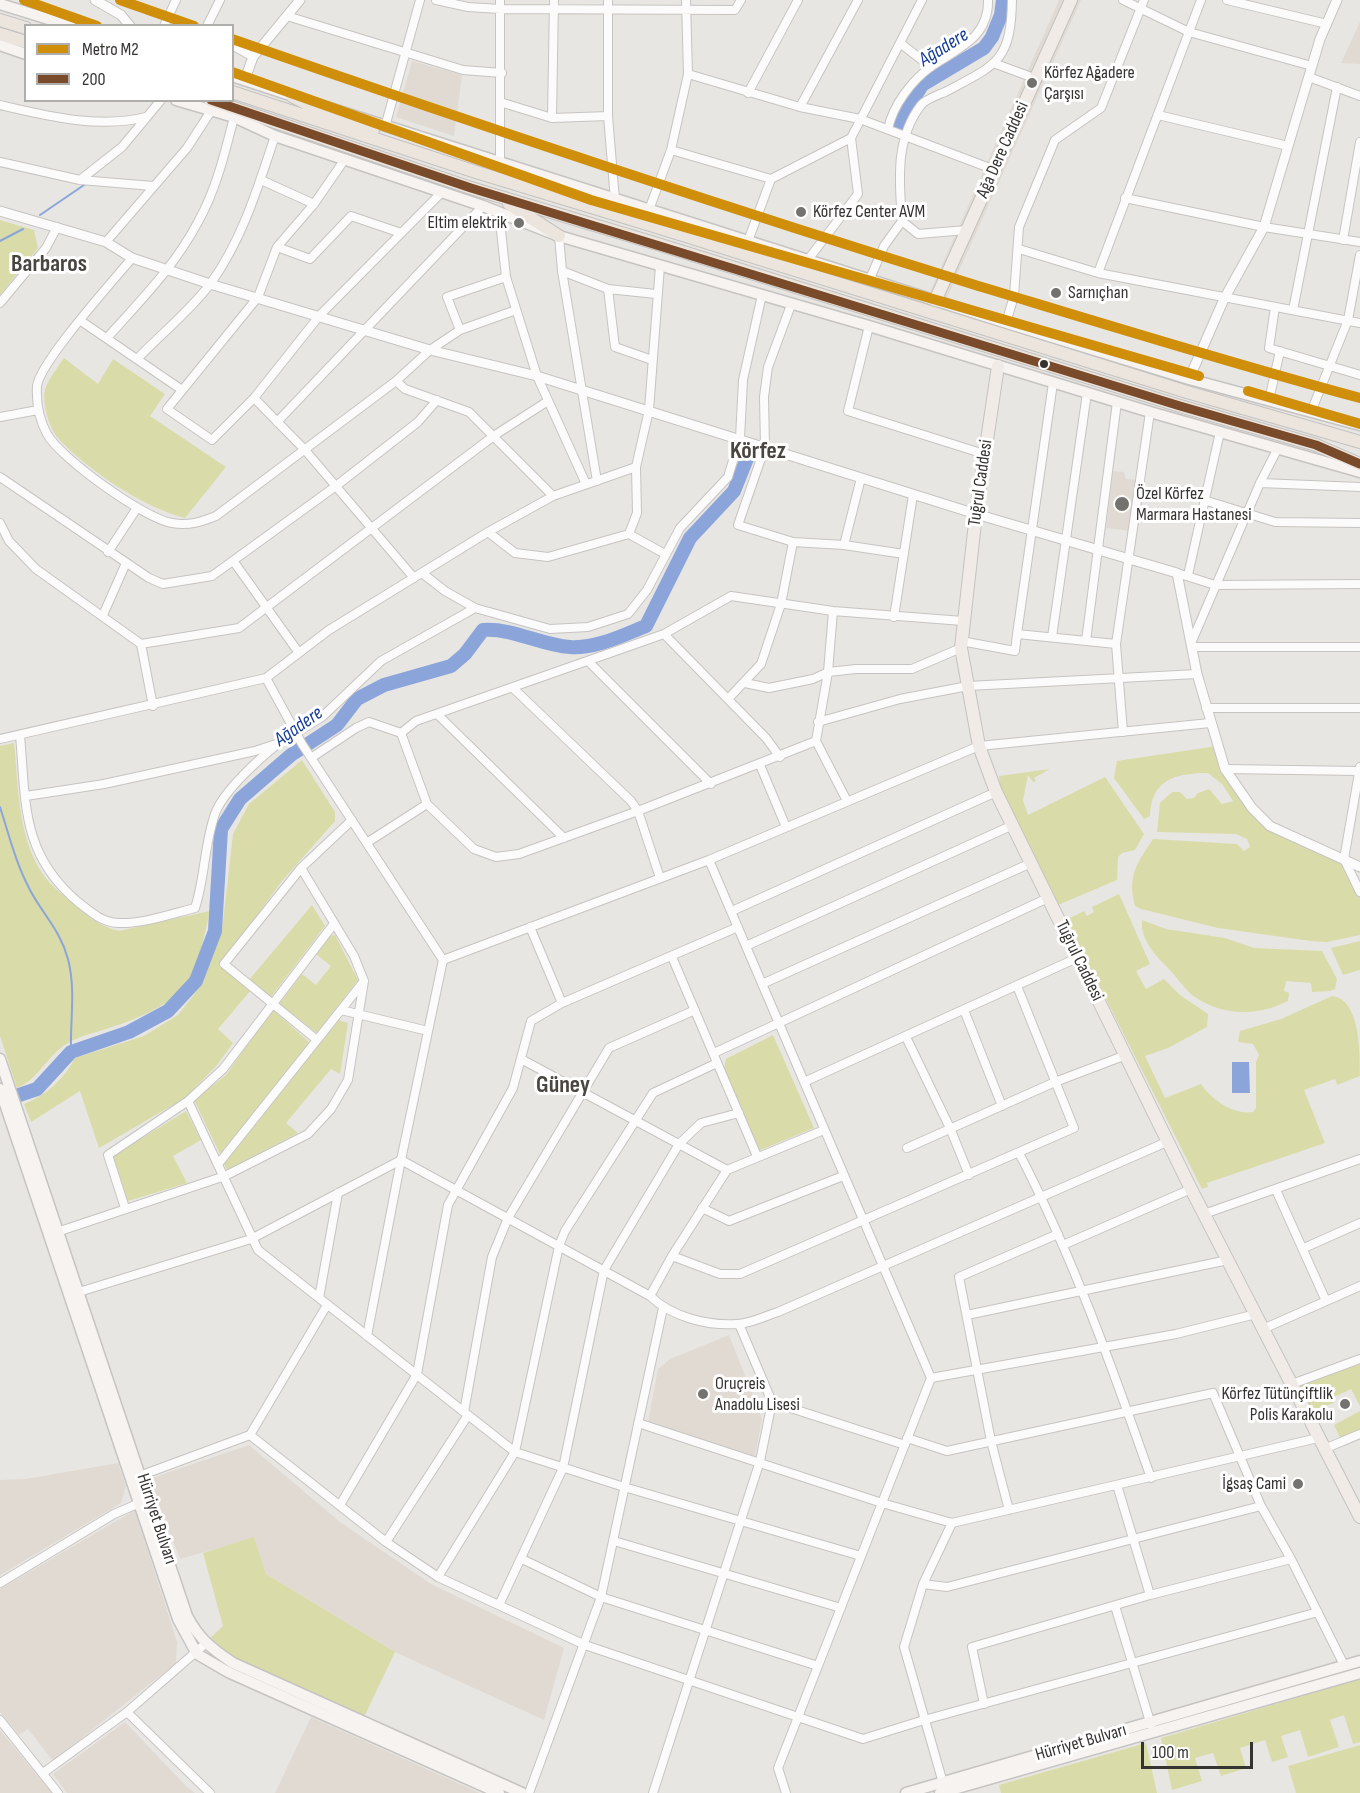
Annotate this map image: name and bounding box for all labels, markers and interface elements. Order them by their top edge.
legend [24,24,234,102]
water label: Ağadere [915,24,973,72]
text: Metro M2 [82,39,139,60]
place label: Körfez Ağadere Çarşısı [1044,62,1135,104]
text: 200 [82,69,105,90]
marker: Körfez Ağadere Çarşısı [1025,76,1039,90]
street label: Ağa Dere Caddesi [972,98,1034,202]
place label: Körfez Center AVM [813,201,925,223]
marker: Körfez Center AVM [794,205,808,219]
place label: Eltim elektrik [427,212,507,234]
marker: Eltim elektrik [512,216,526,230]
district label: Barbaros [11,251,87,279]
place label: Sarnıçhan [1068,282,1128,304]
marker: Sarnıçhan [1049,286,1063,300]
unlabelled marker [1038,358,1050,370]
district label: Körfez [730,438,786,466]
street label: Tuğrul Caddesi [964,438,998,528]
place label: Özel Körfez Marmara Hastanesi [1136,483,1252,526]
marker: Özel Körfez Marmara Hastanesi [1113,495,1131,513]
water label: Ağadere [270,702,328,752]
street label: Tuğrul Caddesi [1050,917,1108,1005]
district label: Güney [536,1072,590,1100]
place label: Oruçreis Anadolu Lisesi [715,1373,800,1416]
place label: Körfez Tütünçiftlik Polis Karakolu [1222,1383,1333,1426]
marker: Oruçreis Anadolu Lisesi [696,1387,710,1401]
marker: Körfez Tütünçiftlik Polis Karakolu [1338,1397,1352,1411]
street label: Hürriyet Bulvarı [131,1471,181,1567]
place label: İgsaş Cami [1222,1473,1286,1495]
marker: İgsaş Cami [1291,1477,1305,1491]
street label: Hürriyet Bulvarı [1033,1720,1129,1766]
scale bar [1144,1730,1256,1768]
text: 100 m [1152,1742,1189,1763]

